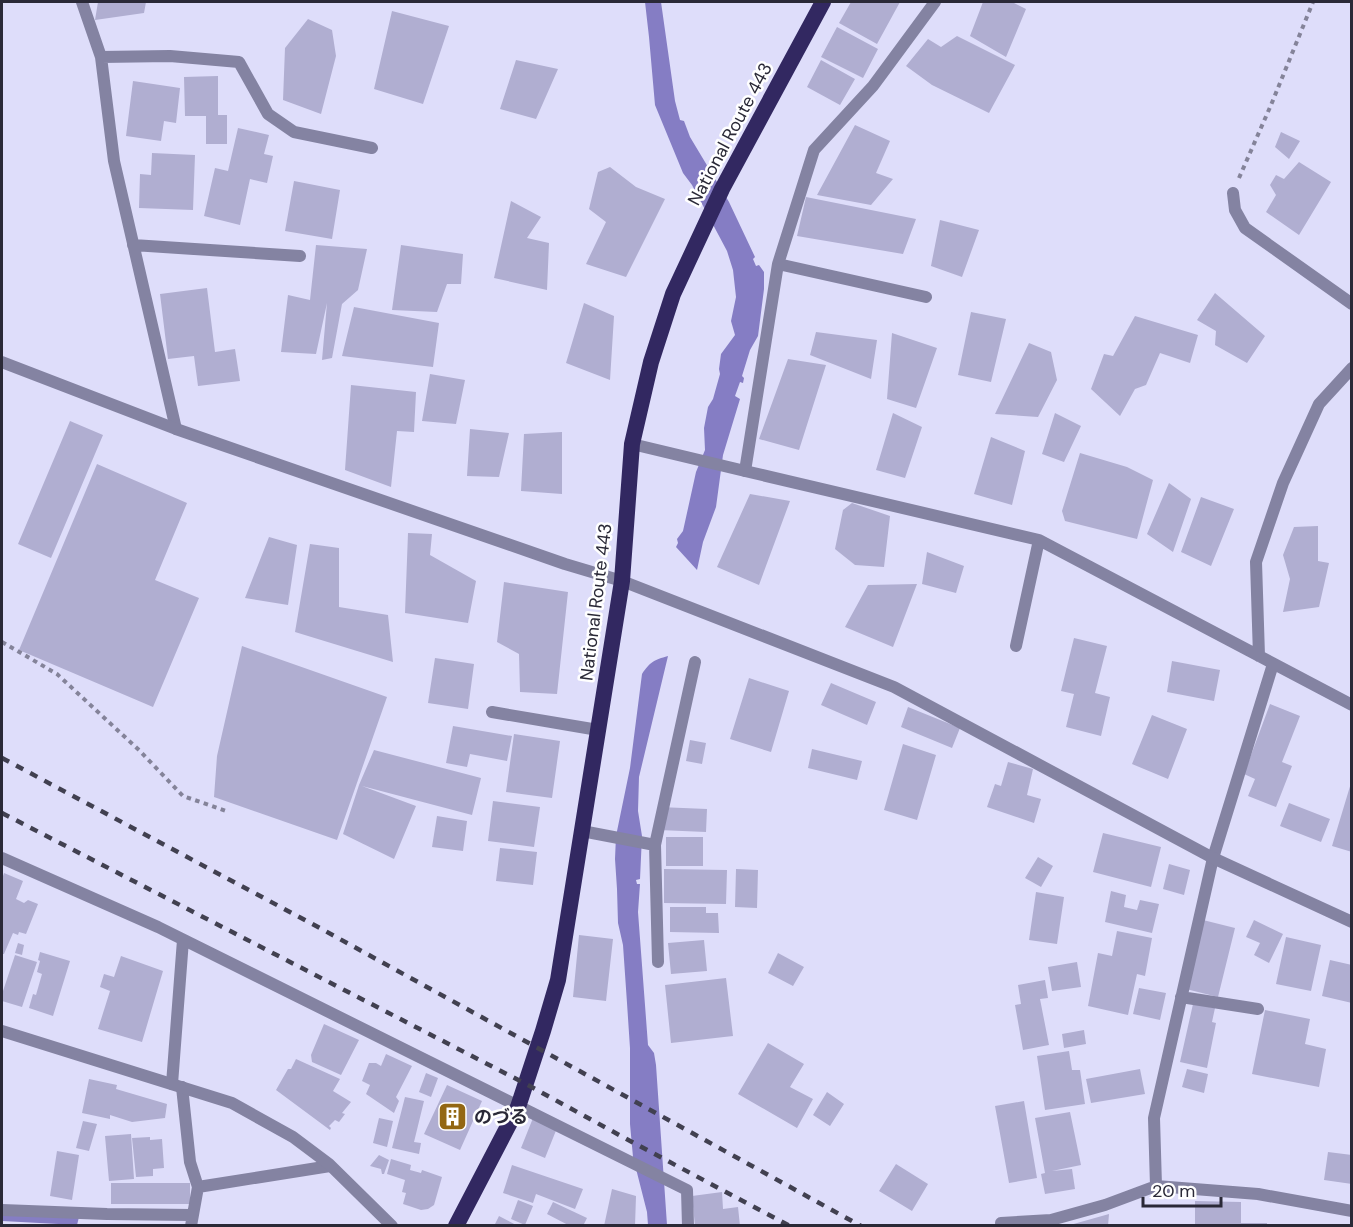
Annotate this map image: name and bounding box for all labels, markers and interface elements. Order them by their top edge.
street label: National Route 443 [682,58,778,210]
street label: National Route 443 [574,522,618,682]
building icon: のづる [437,1101,469,1133]
place label: のづる [474,1105,528,1129]
scale bar [1143,1170,1221,1208]
text: 20 m [1152,1179,1195,1203]

